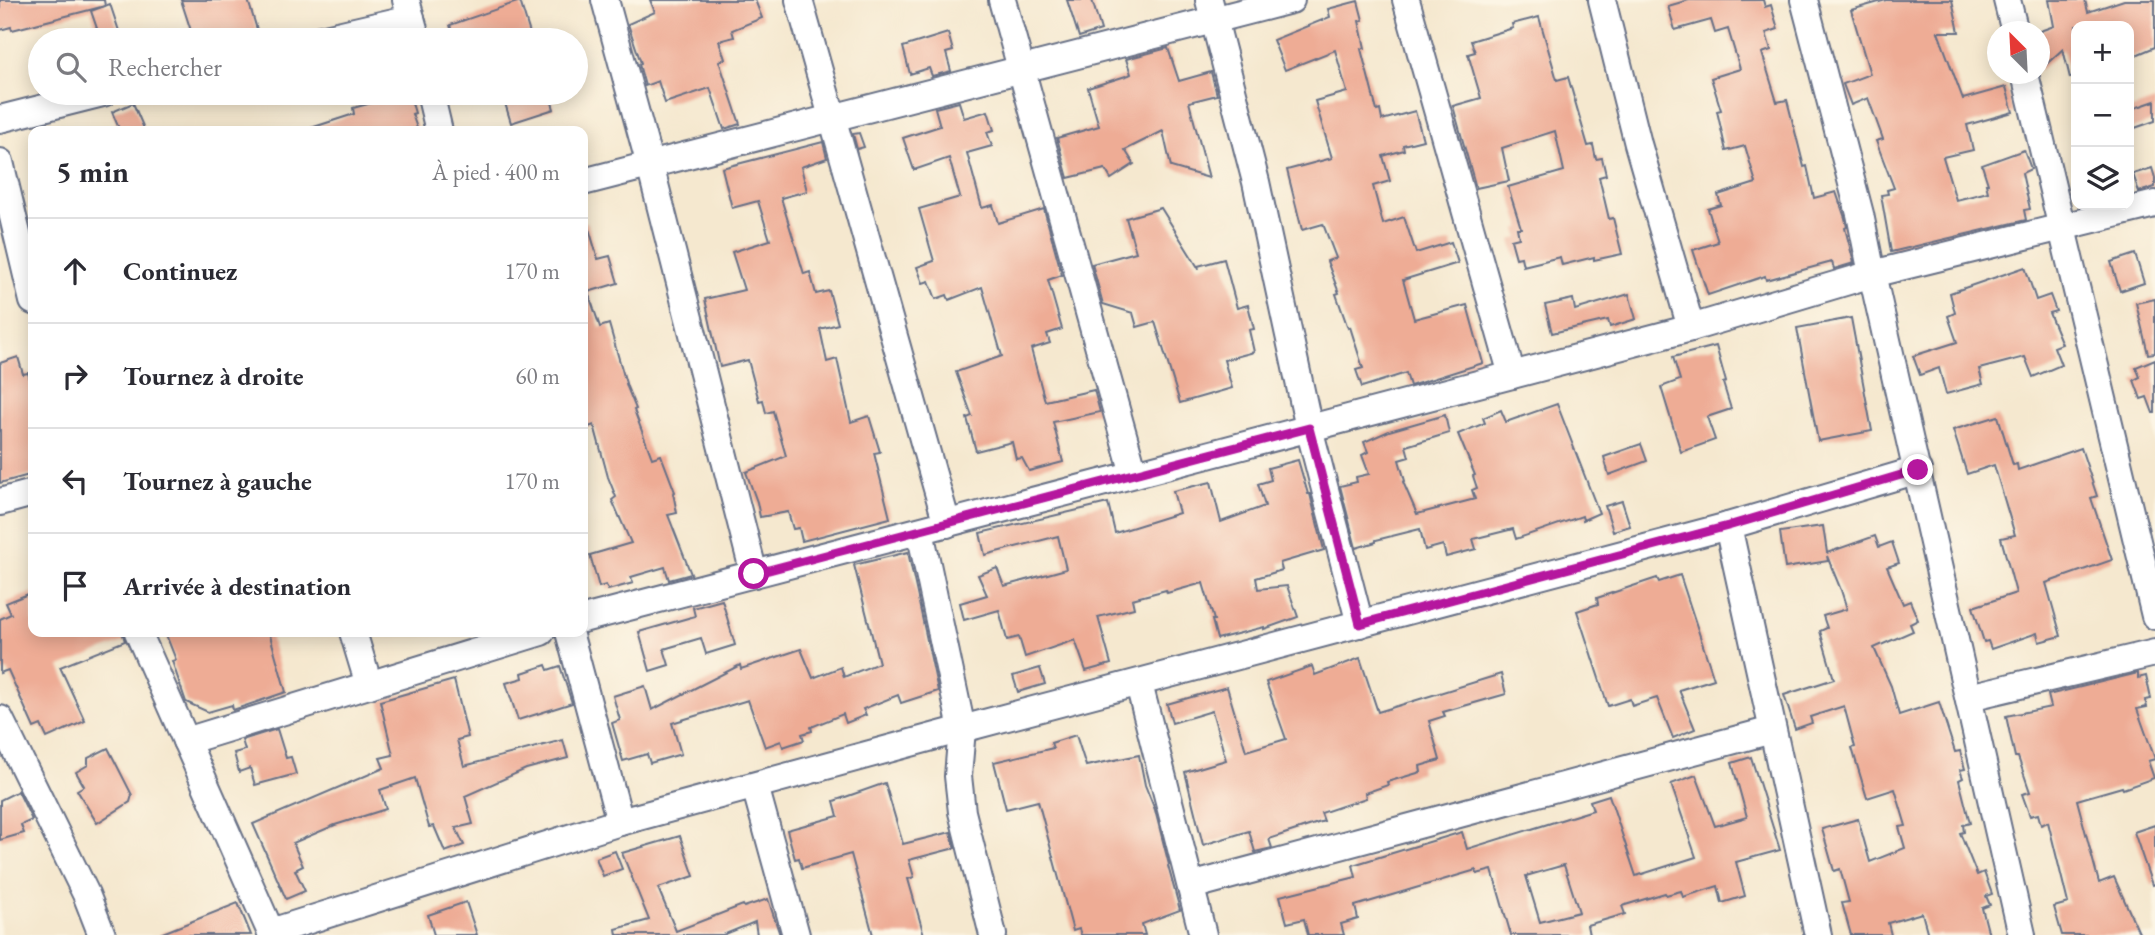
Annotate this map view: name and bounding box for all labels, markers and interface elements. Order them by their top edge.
north arrow [1987,21,2050,84]
map controls [2071,21,2134,210]
button: + [2071,21,2134,84]
search box [28,28,588,105]
icon: search [52,48,90,86]
text: Rechercher [108,50,222,84]
button: − [2071,84,2134,147]
button: layers [2071,147,2134,210]
text: 5 min [56,152,129,191]
text: À pied · 400 m [432,157,560,187]
icon: ahead [56,252,94,290]
text: Continuez [123,254,237,288]
text: 170 m [504,256,560,286]
icon: right [56,357,94,395]
text: Tournez à droite [123,359,304,393]
text: 60 m [515,361,560,391]
route end [1902,454,1933,485]
icon: left [56,462,94,500]
text: Tournez à gauche [123,464,312,498]
text: 170 m [504,466,560,496]
route start [738,558,769,589]
icon: arrive [56,567,94,605]
text: Arrivée à destination [123,569,351,603]

